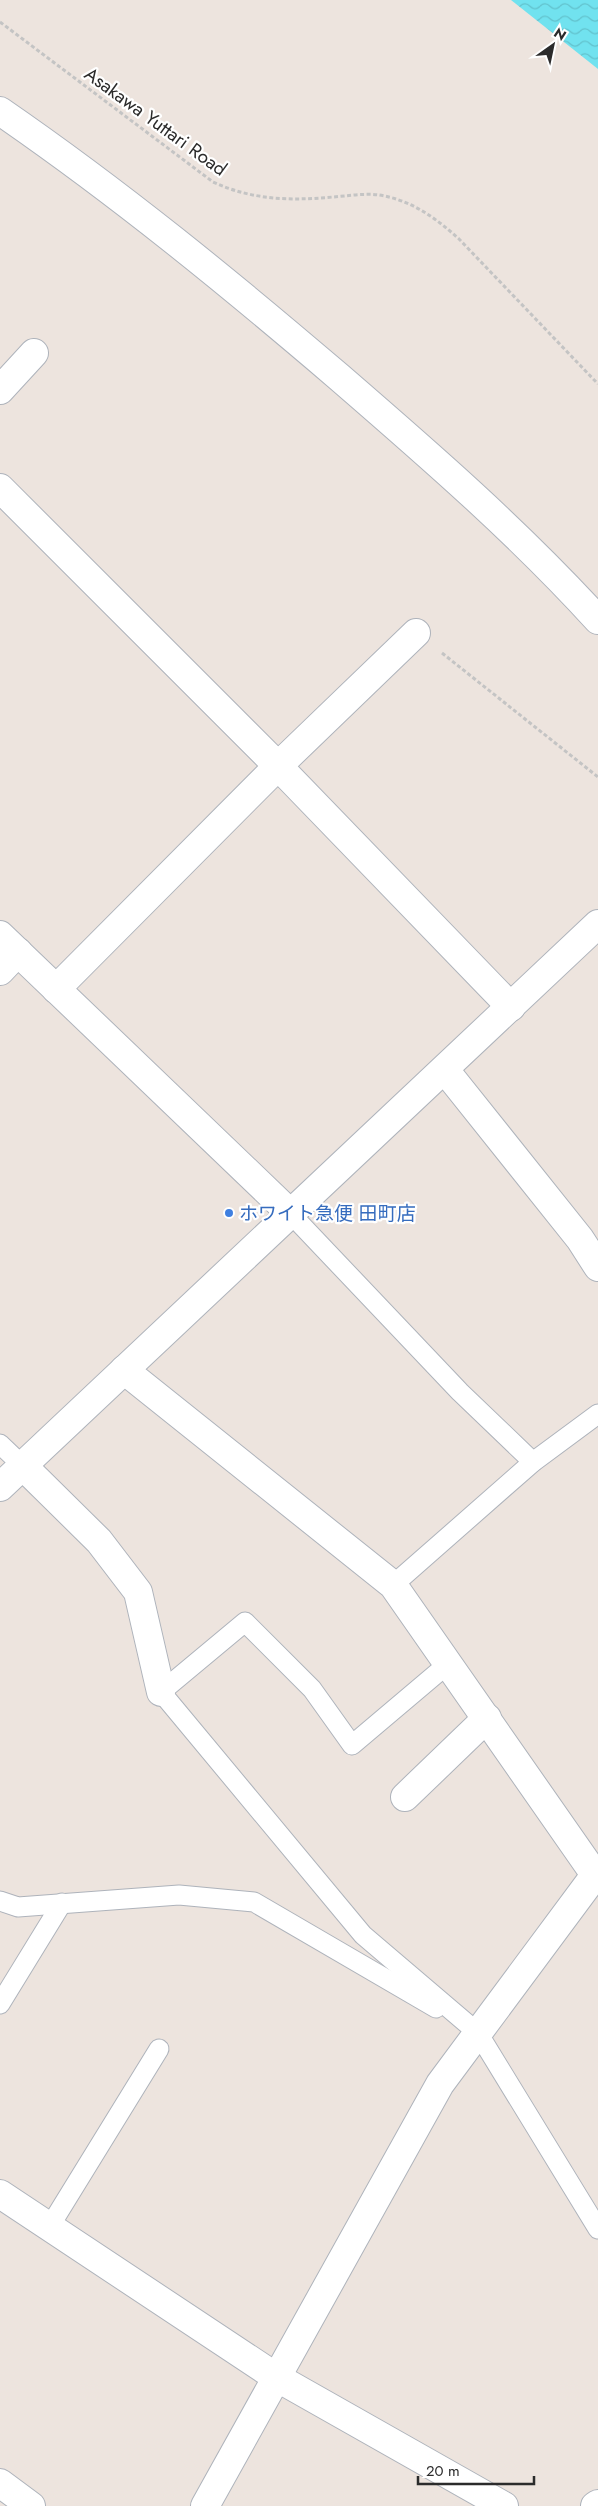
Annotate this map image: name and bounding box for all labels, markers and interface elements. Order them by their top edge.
north arrow [528,20,578,70]
text: N [550,23,570,46]
street label: Asakawa Yuttari Road [79,61,232,182]
place label: ホワイト急便 田町店 [239,1200,416,1227]
marker: ホワイト急便 田町店 [223,1207,235,1219]
scale bar [418,2454,534,2486]
text: 20 m [426,2460,460,2482]

